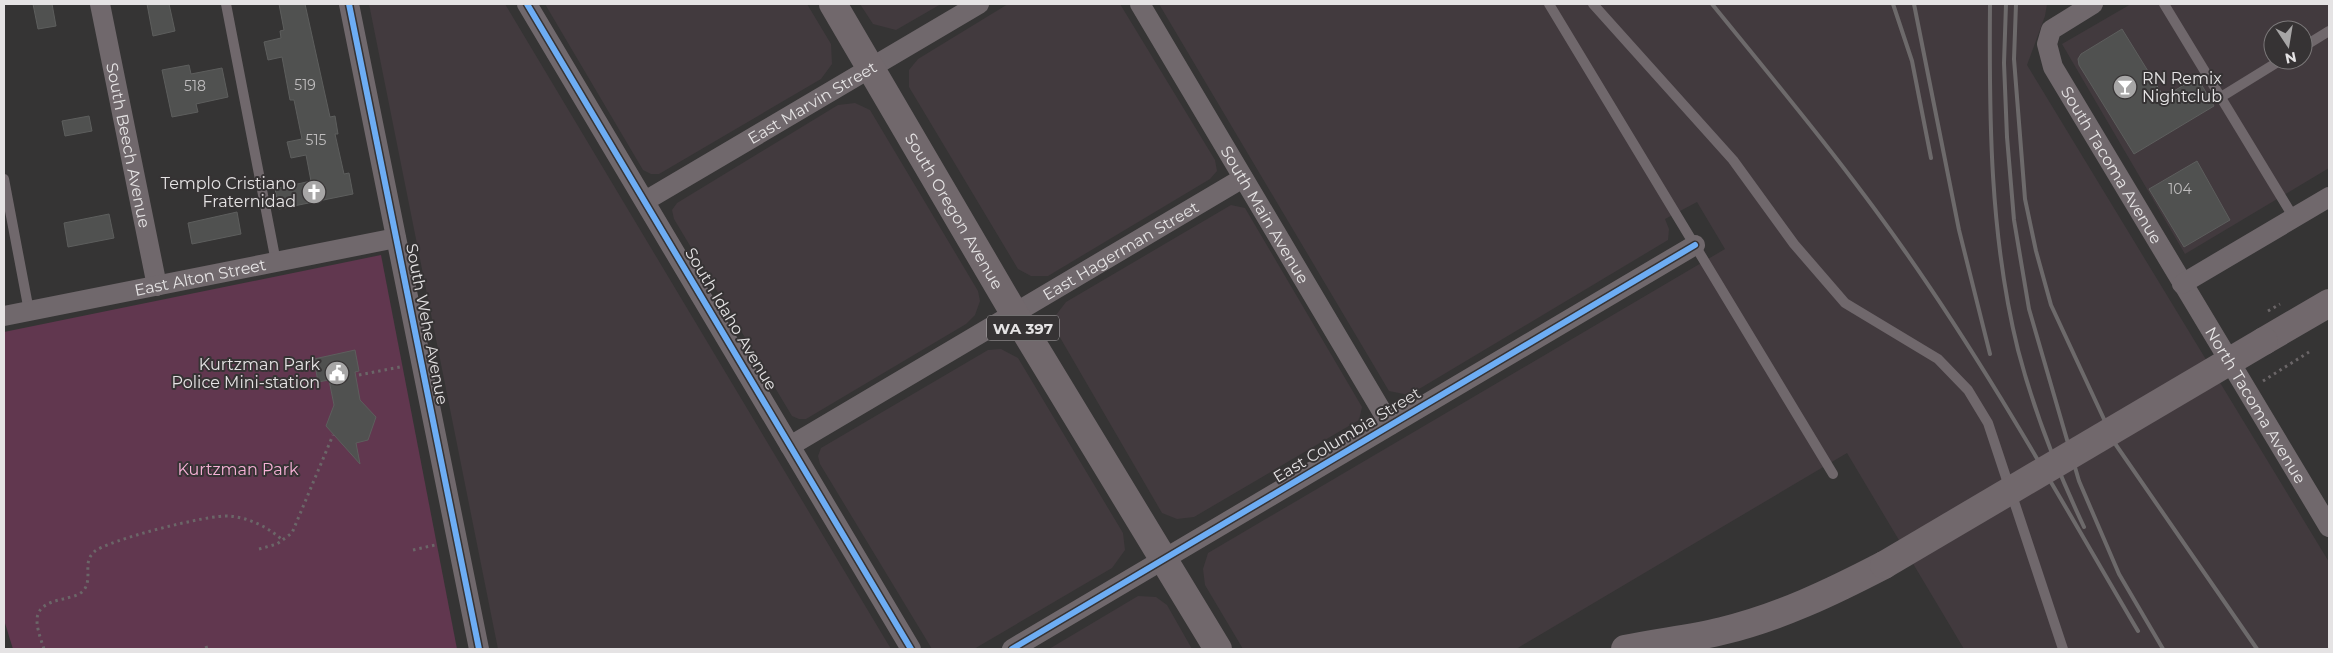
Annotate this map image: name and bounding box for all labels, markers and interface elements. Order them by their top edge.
north arrow [2263,20,2313,70]
text: N [2283,48,2298,68]
street label: East Marvin Street [744,57,880,148]
street label: South Beech Avenue [103,61,154,229]
place label: RN Remix Nightclub [2142,69,2222,106]
bar icon: RN Remix Nightclub [2112,74,2138,100]
house number: 519 [294,76,316,94]
house number: 518 [184,77,206,95]
street label: South Tacoma Avenue [2057,83,2166,247]
street label: South Oregon Avenue [901,129,1007,293]
house number: 515 [306,131,327,149]
street label: South Main Avenue [1217,142,1313,287]
place label: Templo Cristiano Fraternidad [161,174,296,211]
church icon: Templo Cristiano Fraternidad [301,179,327,205]
house number: 104 [2168,180,2193,198]
street label: East Hagerman Street [1039,197,1202,304]
street label: South Wehe Avenue [402,242,452,406]
street label: South Idaho Avenue [681,244,781,394]
street label: East Alton Street [133,254,268,299]
road number: WA 397 [987,316,1059,340]
street label: North Tacoma Avenue [2202,323,2310,487]
place label: Kurtzman Park Police Mini-station [171,355,320,392]
public building icon: Kurtzman Park Police Mini-station [324,360,350,386]
street label: East Columbia Street [1270,383,1425,487]
park label: Kurtzman Park [177,460,299,479]

